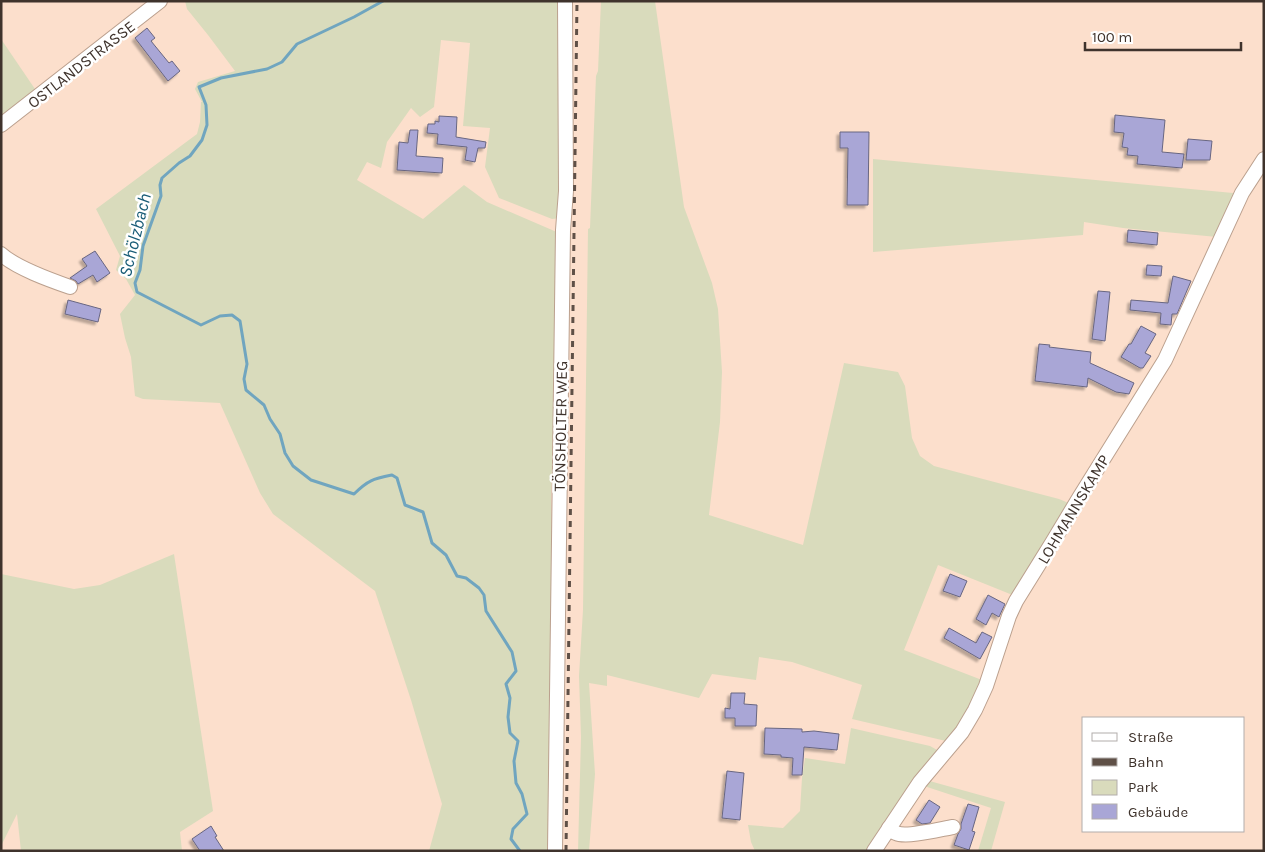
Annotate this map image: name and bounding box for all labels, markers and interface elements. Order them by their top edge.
street label: OSTLANDSTRASSE [24,17,139,112]
scale bar [1085,20,1241,52]
text: 100 m [1092,28,1132,46]
water label: Schölzbach [114,191,156,279]
street label: TÖNSHOLTER WEG [550,360,571,492]
street label: LOHMANNSKAMP [1033,451,1114,567]
legend [1082,717,1245,832]
text: Straße [1128,728,1173,746]
text: Bahn [1128,753,1164,771]
text: Park [1128,778,1158,796]
text: Gebäude [1128,803,1188,821]

